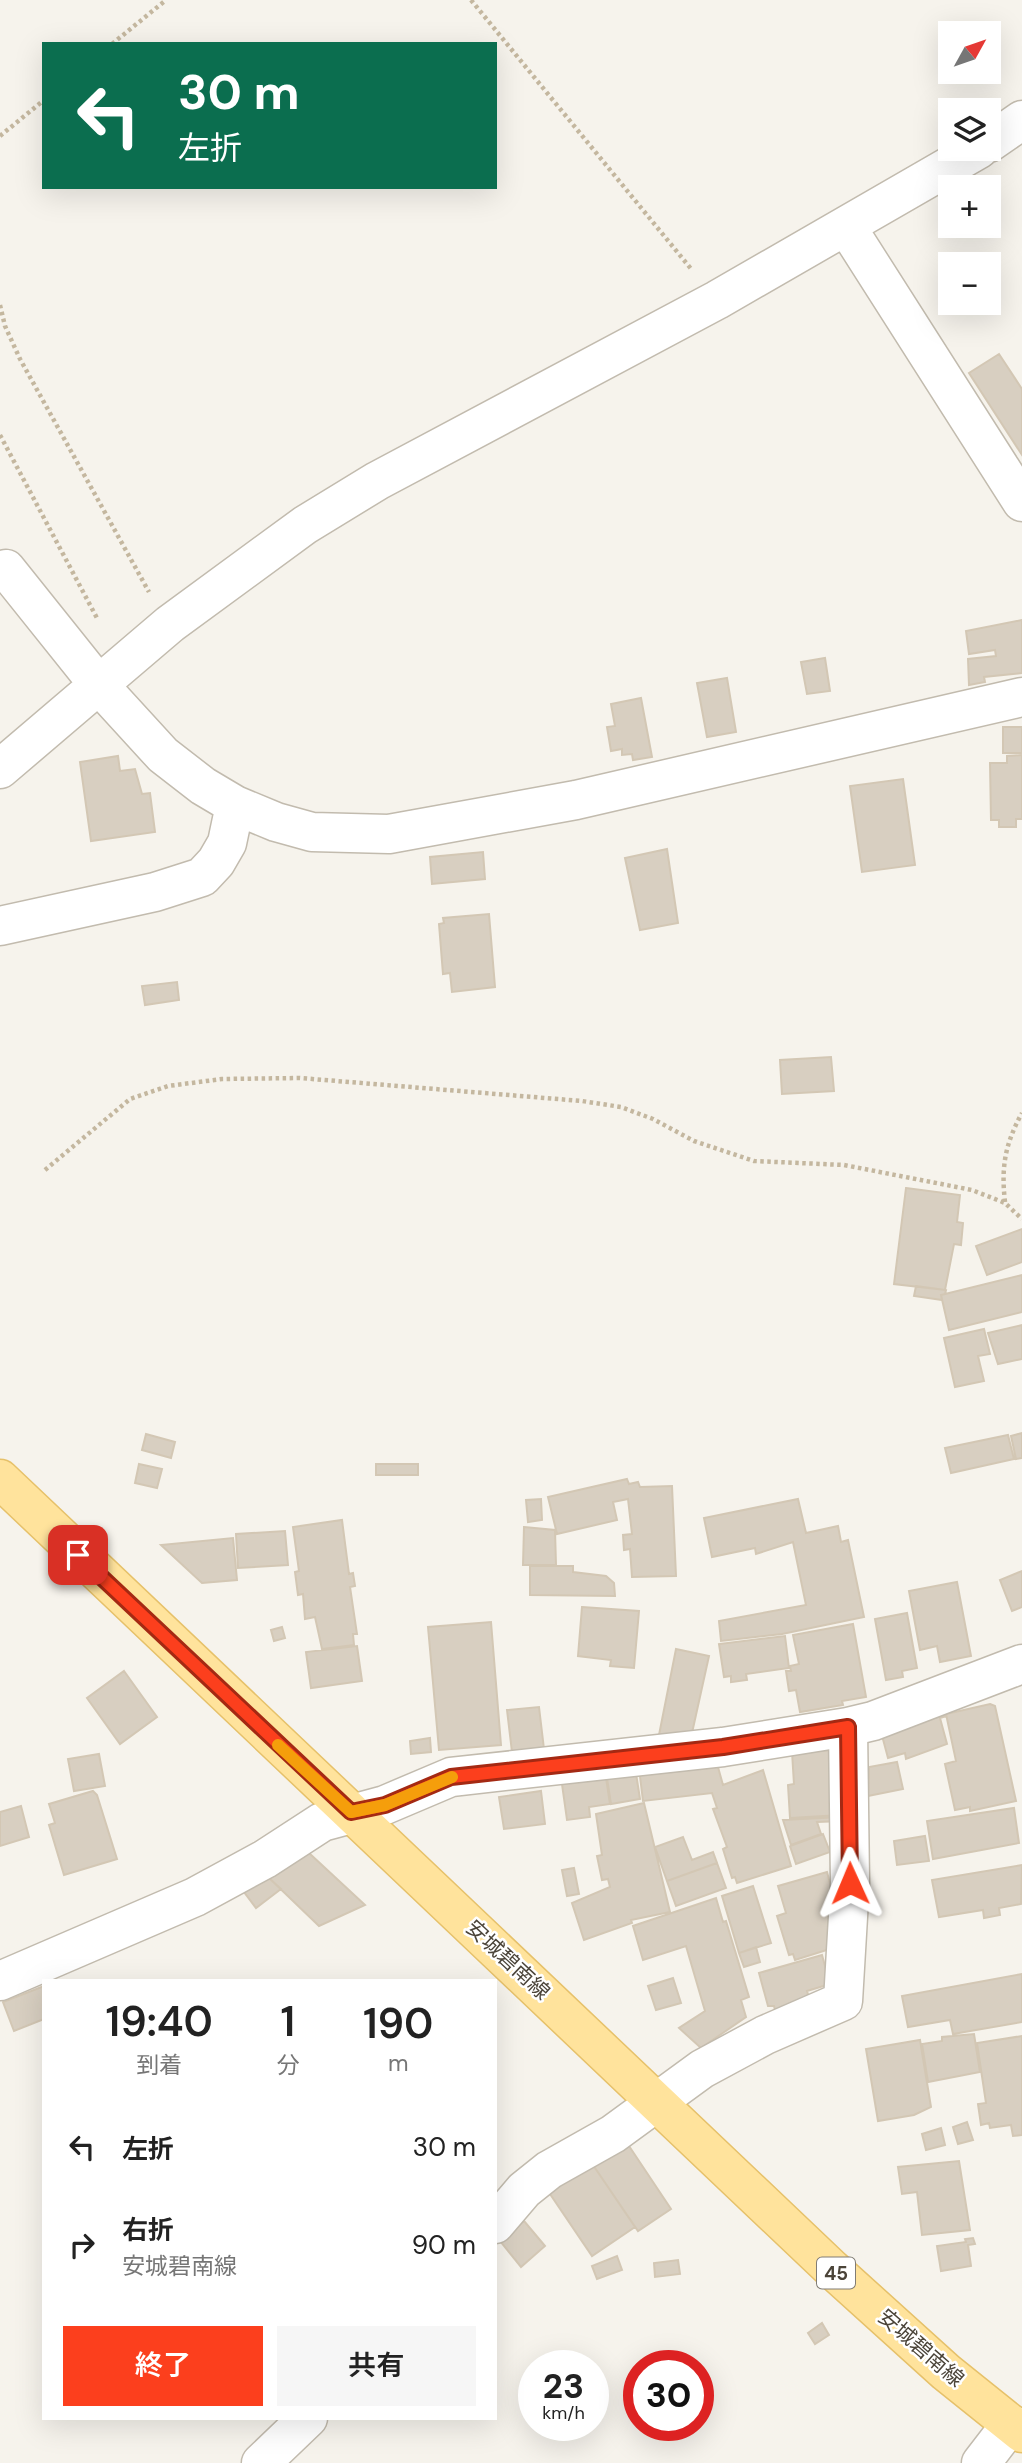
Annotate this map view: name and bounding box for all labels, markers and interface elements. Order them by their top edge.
north arrow [938,21,1001,84]
map controls [938,21,1001,315]
text: 30 m [178,60,300,124]
icon: left [63,70,154,161]
button: layers [938,98,1001,161]
text: 左折 [178,127,242,169]
button: + [938,175,1001,238]
button: − [938,252,1001,315]
pin [48,1525,108,1585]
icon: arrive [59,1536,97,1574]
position arrow [813,1846,887,1920]
street label: 安城碧南線 [460,1914,556,2006]
text: 19:40 [106,1994,213,2049]
text: 1 [281,1994,295,2049]
text: 190 [363,1996,433,2051]
text: m [388,2048,408,2078]
text: 到着 [136,2050,182,2080]
text: 分 [276,2050,299,2080]
icon: left [63,2128,101,2166]
text: 30 m [413,2130,476,2164]
text: 左折 [122,2132,174,2166]
text: 右折 [122,2213,174,2247]
icon: right [63,2226,101,2264]
text: 90 m [412,2228,476,2262]
text: 安城碧南線 [122,2251,237,2281]
road number: 45 [817,2258,855,2288]
street label: 安城碧南線 [872,2303,970,2393]
button: 終了 [63,2326,263,2406]
button: 共有 [277,2326,476,2406]
speed limit sign: 30 [623,2350,714,2441]
text: 23 [543,2363,584,2409]
text: km/h [542,2401,585,2425]

